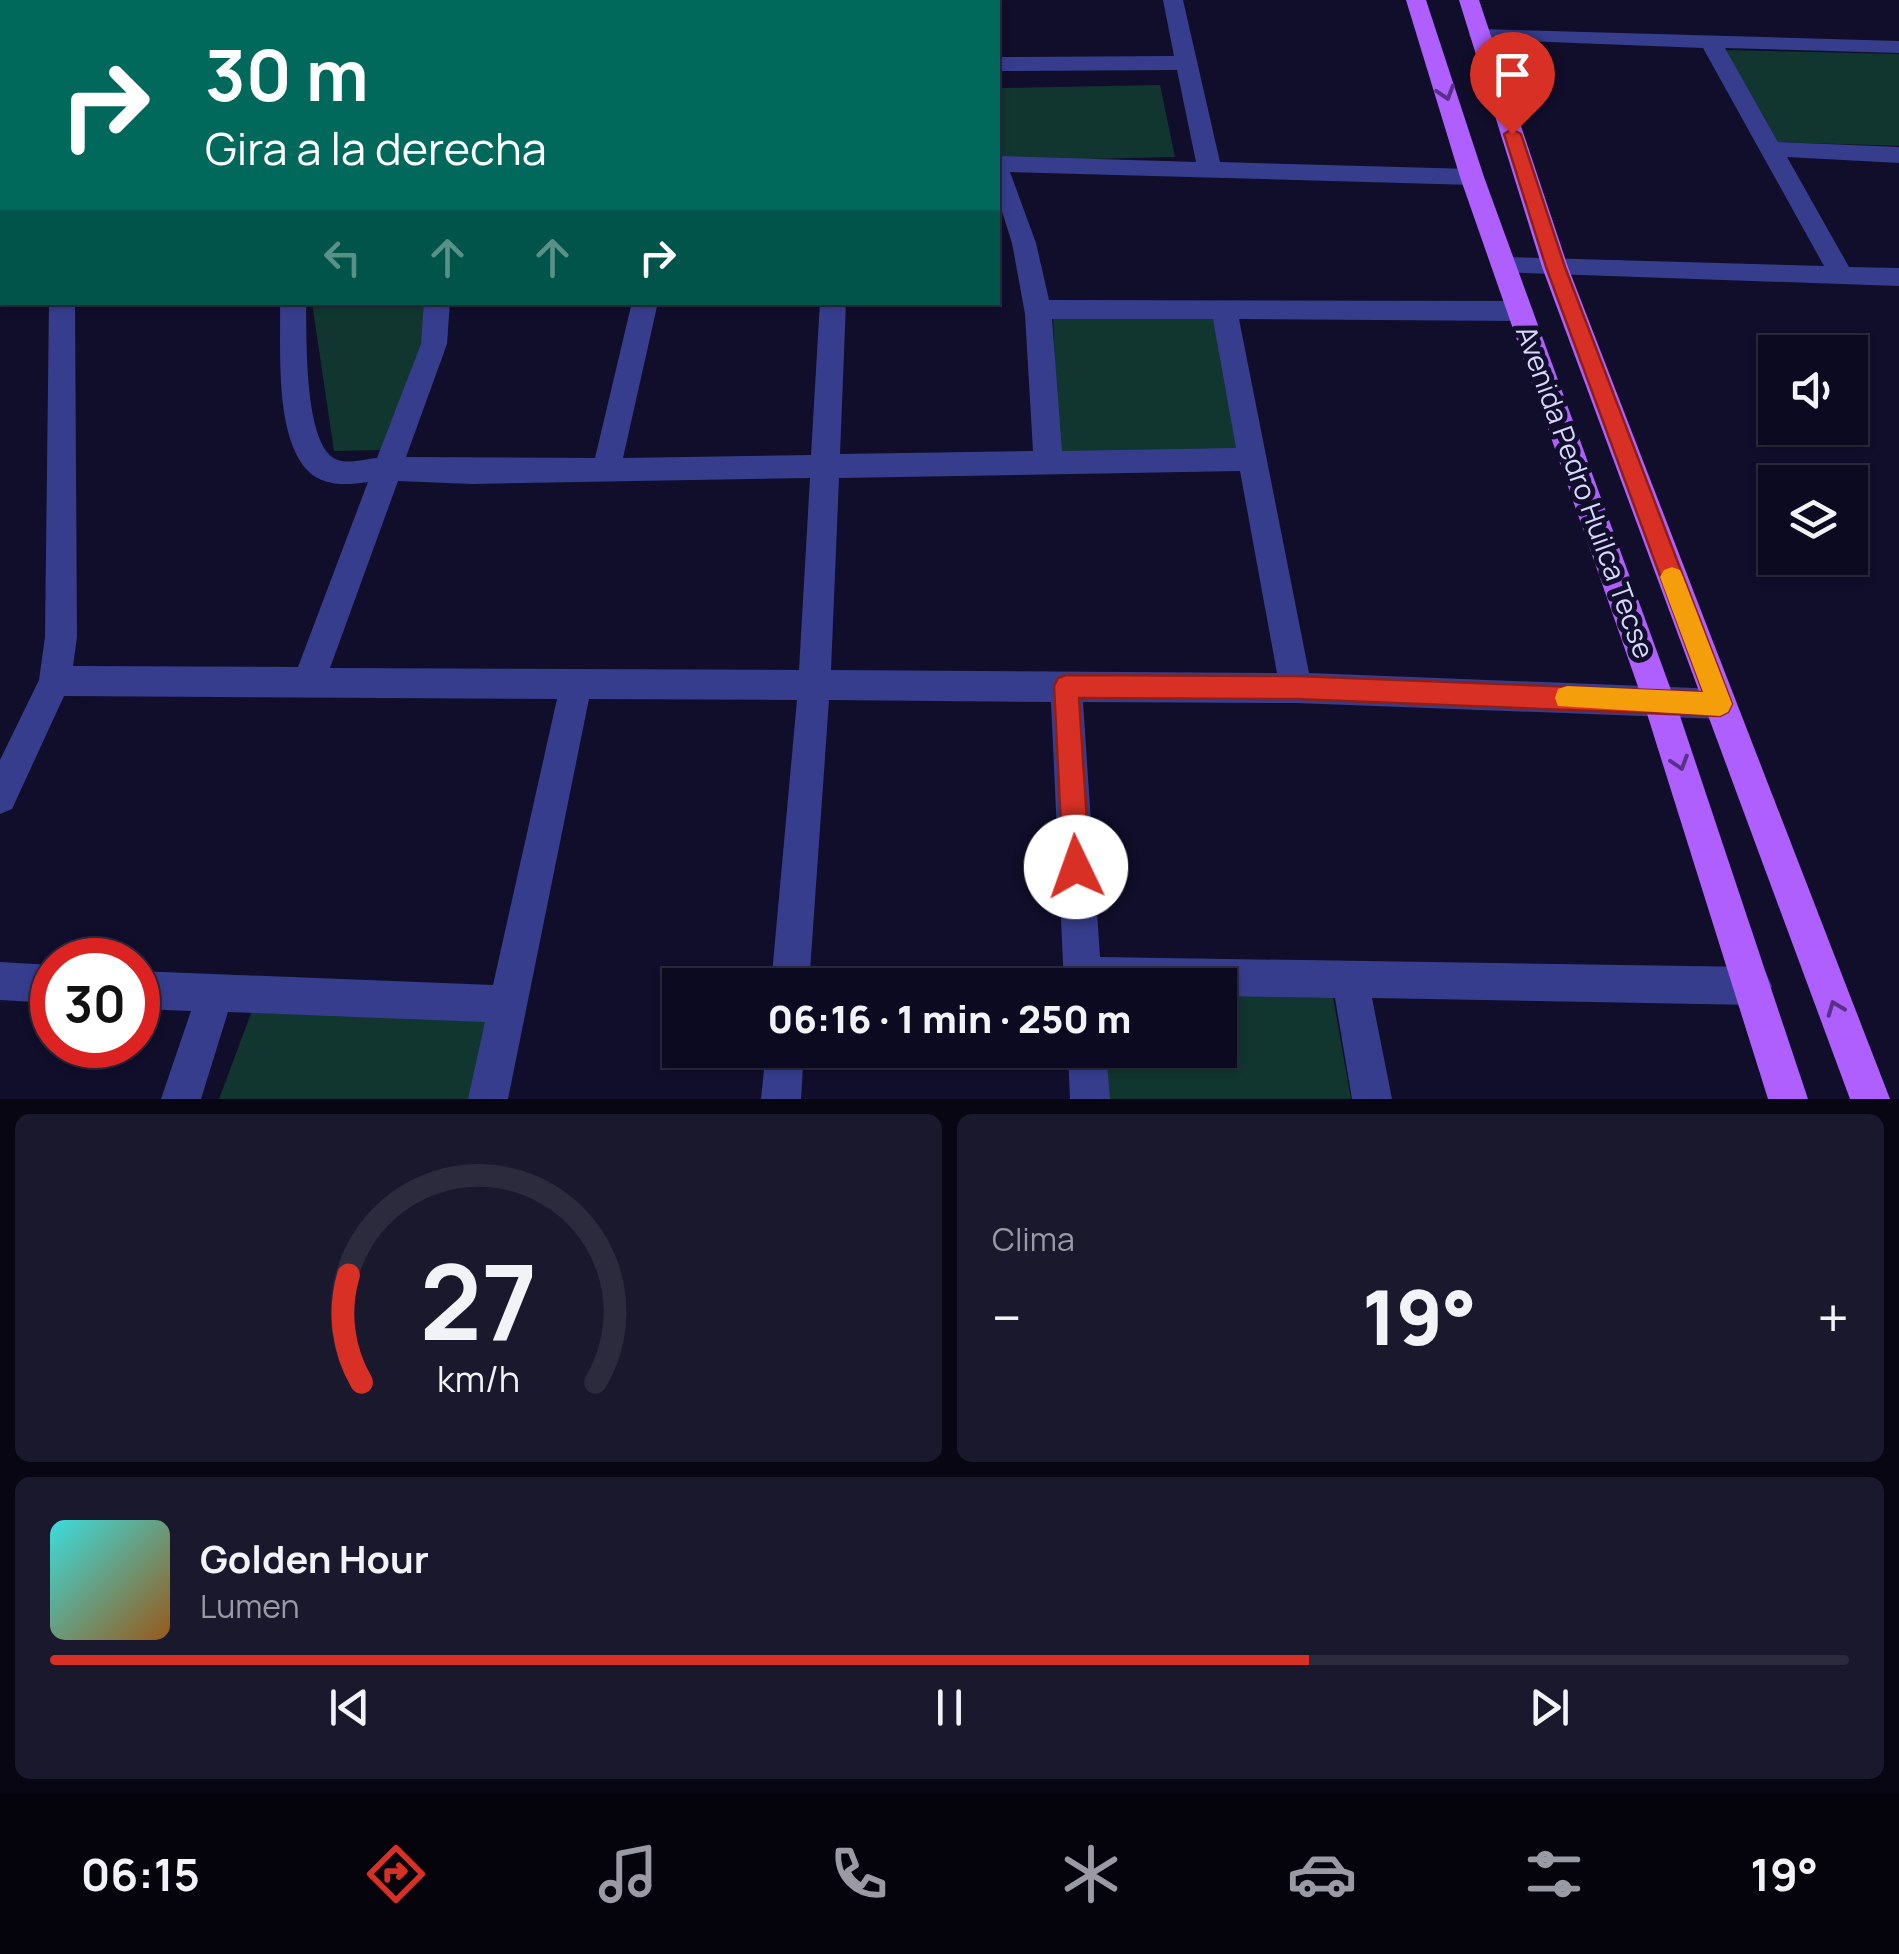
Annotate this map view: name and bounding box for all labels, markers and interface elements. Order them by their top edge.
text: 30 m [205,26,369,122]
pin [1470,32,1555,135]
icon: right [40,40,170,170]
icon: arrive [1485,47,1540,102]
one-way arrow [1435,83,1455,100]
text: Gira a la derecha [205,117,547,179]
icon: left [315,230,370,285]
icon: ahead [420,230,475,285]
icon: ahead [525,230,580,285]
icon: right [630,230,685,285]
street label: Avenida Pedro Huilca Tecse [1508,320,1664,663]
map controls [1758,335,1868,575]
button: sound [1758,335,1868,445]
button: layers [1758,465,1868,575]
one-way arrow [1668,754,1688,771]
position arrow [1024,815,1128,919]
speed limit sign: 30 [30,938,160,1068]
text: 06:16 · 1 min · 250 m [768,992,1131,1044]
one-way arrow [1827,1000,1847,1018]
text: Clima [992,1217,1075,1261]
text: 27 [420,1229,537,1371]
text: 19° [1362,1265,1477,1368]
text: − [992,1279,1022,1355]
text: + [1817,1279,1849,1355]
text: km/h [437,1354,520,1403]
text: Golden Hour [200,1532,429,1584]
text: Lumen [200,1584,300,1628]
icon: previous [322,1680,377,1735]
icon: pause [922,1680,977,1735]
icon: next [1522,1680,1577,1735]
icon: directions [361,1839,431,1909]
icon: music [593,1839,663,1909]
icon: phone [824,1839,894,1909]
icon: climate [1056,1839,1126,1909]
icon: car [1287,1839,1357,1909]
icon: filters [1519,1839,1589,1909]
text: 06:15 [81,1843,200,1905]
text: 19° [1750,1843,1818,1905]

